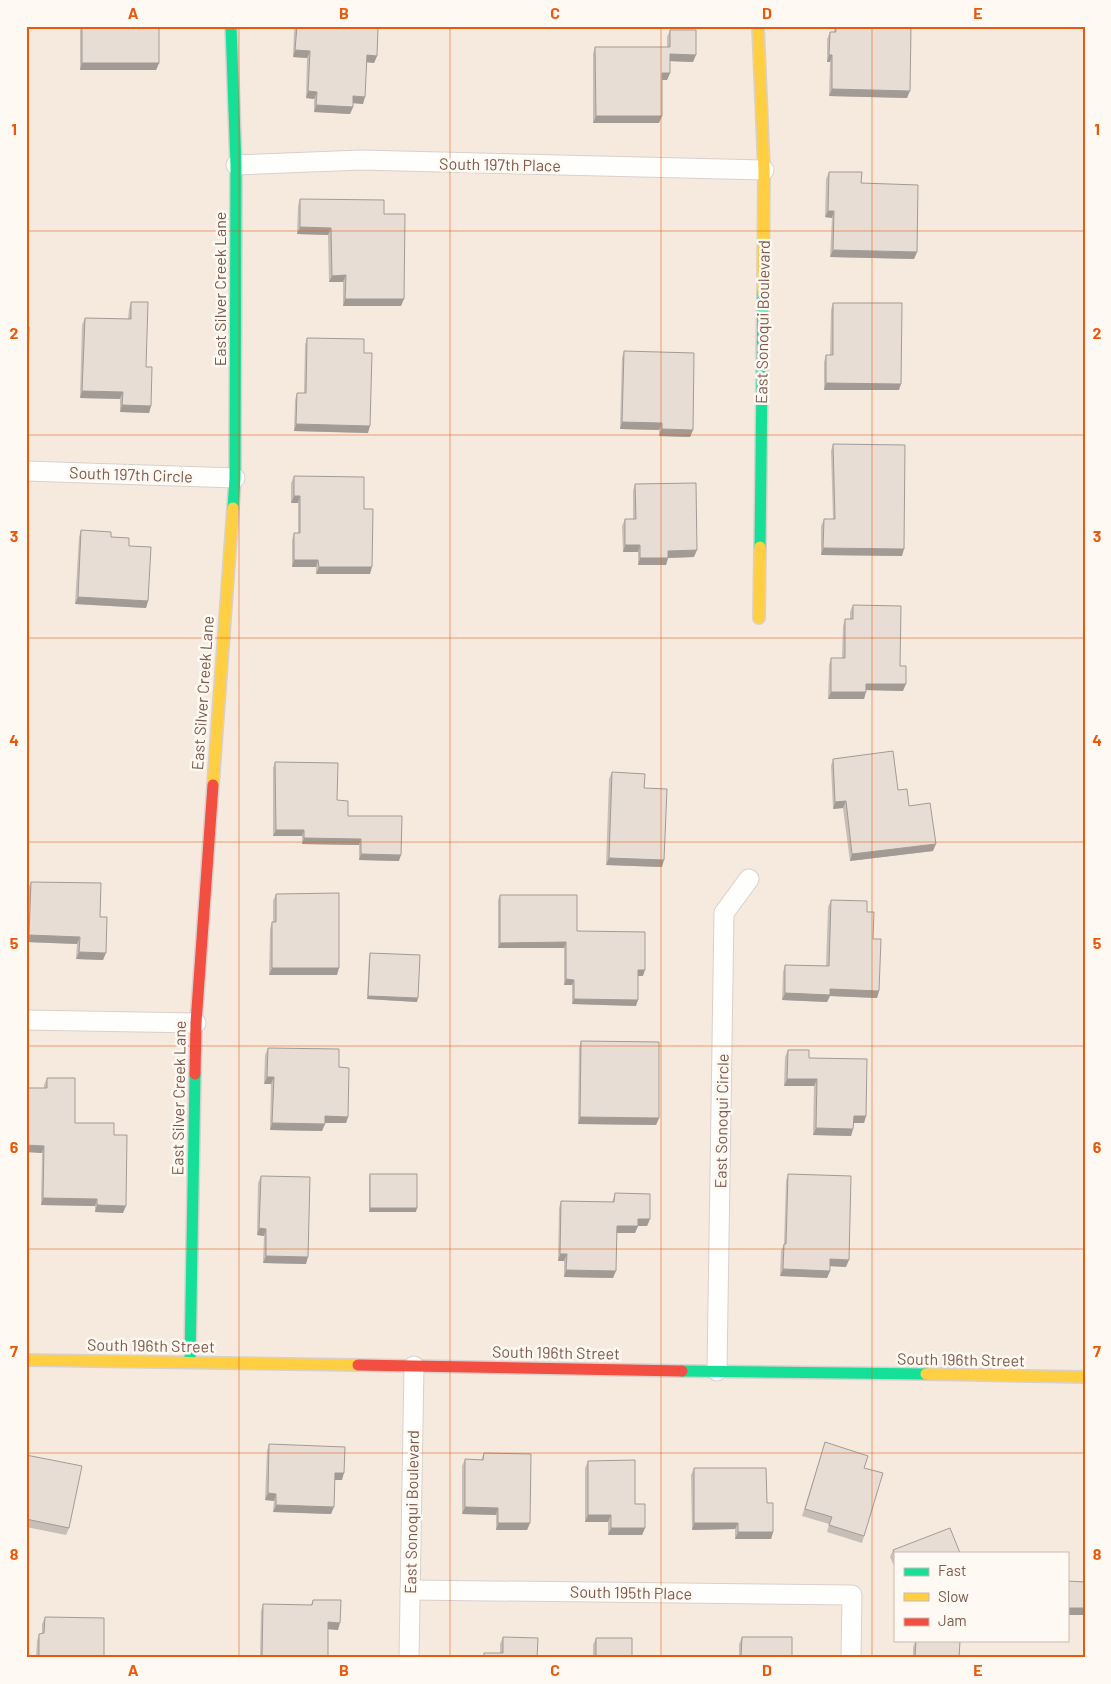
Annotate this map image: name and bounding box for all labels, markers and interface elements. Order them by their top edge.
text: A [128,3,139,22]
text: B [339,3,349,22]
text: C [550,3,560,22]
text: D [762,3,772,22]
text: E [973,3,983,22]
text: 1 [11,119,17,138]
text: 1 [1094,119,1100,138]
street label: South 197th Place [439,153,561,175]
street label: East Silver Creek Lane [210,212,229,366]
street label: East Sonoqui Boulevard [751,240,773,404]
text: 2 [10,323,19,342]
text: 2 [1093,323,1102,342]
street label: South 197th Circle [69,462,193,486]
text: 3 [10,526,18,545]
text: 3 [1093,526,1101,545]
street label: East Silver Creek Lane [187,615,217,771]
text: 4 [9,730,19,749]
text: 4 [1092,730,1102,749]
text: 5 [10,933,19,952]
text: 5 [1093,933,1102,952]
street label: East Silver Creek Lane [167,1021,189,1175]
street label: East Sonoqui Circle [710,1054,732,1188]
text: 6 [10,1137,19,1156]
text: 6 [1093,1137,1102,1156]
street label: South 196th Street [87,1334,215,1356]
text: 7 [10,1341,18,1360]
street label: South 196th Street [492,1341,620,1363]
text: 7 [1093,1341,1101,1360]
street label: South 196th Street [897,1348,1025,1370]
street label: East Sonoqui Boulevard [400,1430,422,1594]
text: 8 [10,1544,19,1563]
text: 8 [1093,1544,1102,1563]
legend [894,1552,1068,1642]
text: Fast [938,1561,966,1579]
street label: South 195th Place [570,1581,692,1603]
text: Slow [938,1587,969,1605]
text: Jam [938,1611,967,1629]
text: A [128,1660,139,1679]
text: B [339,1660,349,1679]
text: C [550,1660,560,1679]
text: D [762,1660,772,1679]
text: E [973,1660,983,1679]

